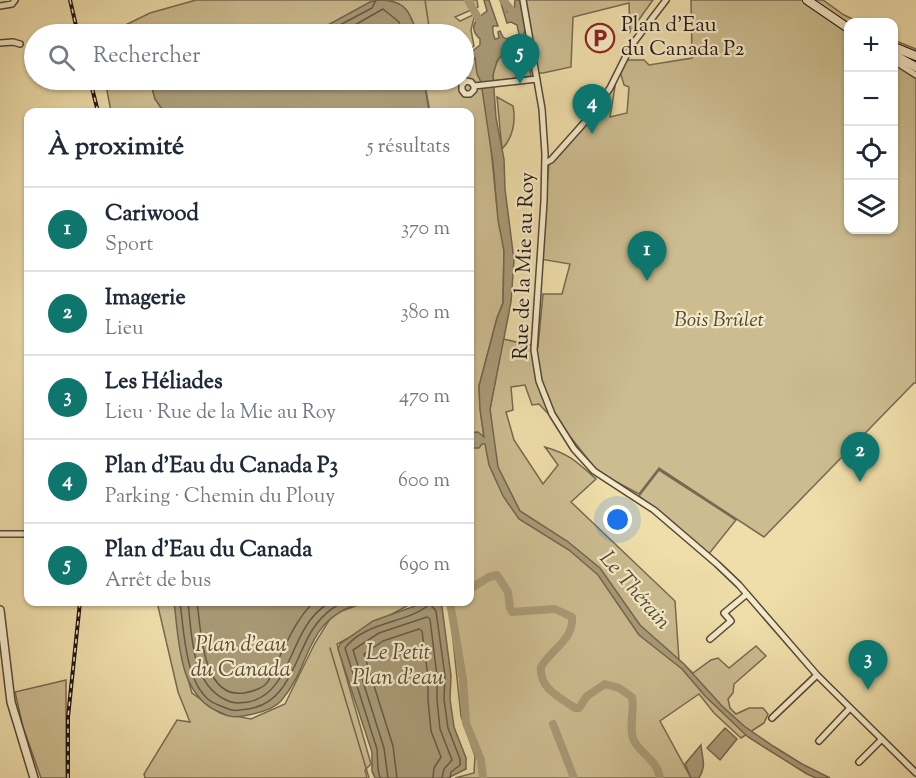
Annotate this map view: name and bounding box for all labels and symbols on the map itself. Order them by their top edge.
place label: Plan d'Eau du Canada P2 [621,11,745,65]
parking icon: Plan d'Eau du Canada P2 [584,22,616,54]
pin: 5 [500,34,540,84]
pin: 4 [572,84,612,134]
street label: Rue de la Mie au Roy [507,171,543,360]
pin: 1 [628,232,666,281]
park label: Bois Brûlet [674,306,764,336]
pin: 2 [840,432,880,482]
your location [603,505,632,534]
water label: Le Thérain [591,544,678,638]
water label: Plan d'eau du Canada [191,630,291,687]
water label: Le Petit Plan d'eau [352,638,444,695]
pin: 3 [848,640,888,690]

